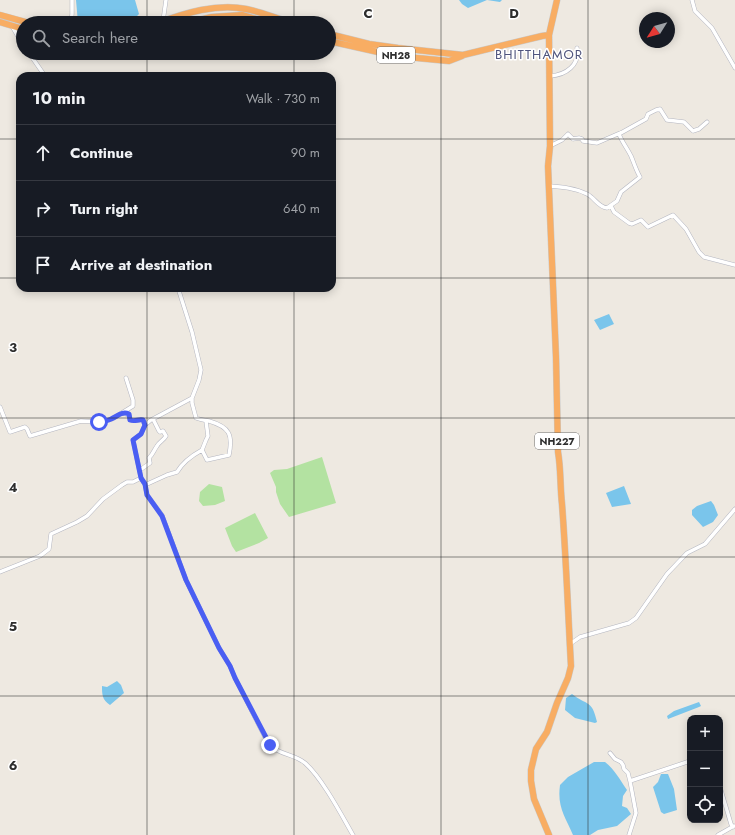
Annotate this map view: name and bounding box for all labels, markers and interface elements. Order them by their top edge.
text: C [363,4,373,23]
text: D [509,4,519,23]
north arrow [639,12,675,48]
search box [16,16,336,60]
icon: search [30,27,52,49]
text: Search here [62,27,138,49]
district label: BHITTHAMOR [495,45,583,64]
road number: NH28 [377,47,415,63]
text: 10 min [32,86,85,110]
text: Walk · 730 m [246,89,320,108]
icon: ahead [32,142,54,164]
text: Continue [70,142,133,164]
text: 90 m [291,143,320,162]
icon: right [32,198,54,220]
text: Turn right [70,198,138,220]
text: 640 m [283,199,320,218]
icon: arrive [32,254,54,276]
text: Arrive at destination [70,254,212,276]
text: 3 [9,338,17,357]
route start [90,413,108,431]
road number: NH227 [535,433,579,449]
text: 4 [8,478,18,497]
text: 5 [9,617,17,636]
map controls [687,715,723,823]
button: + [687,715,723,751]
route end [261,736,279,754]
button: − [687,751,723,787]
text: 6 [9,756,18,775]
button: locate [687,787,723,823]

